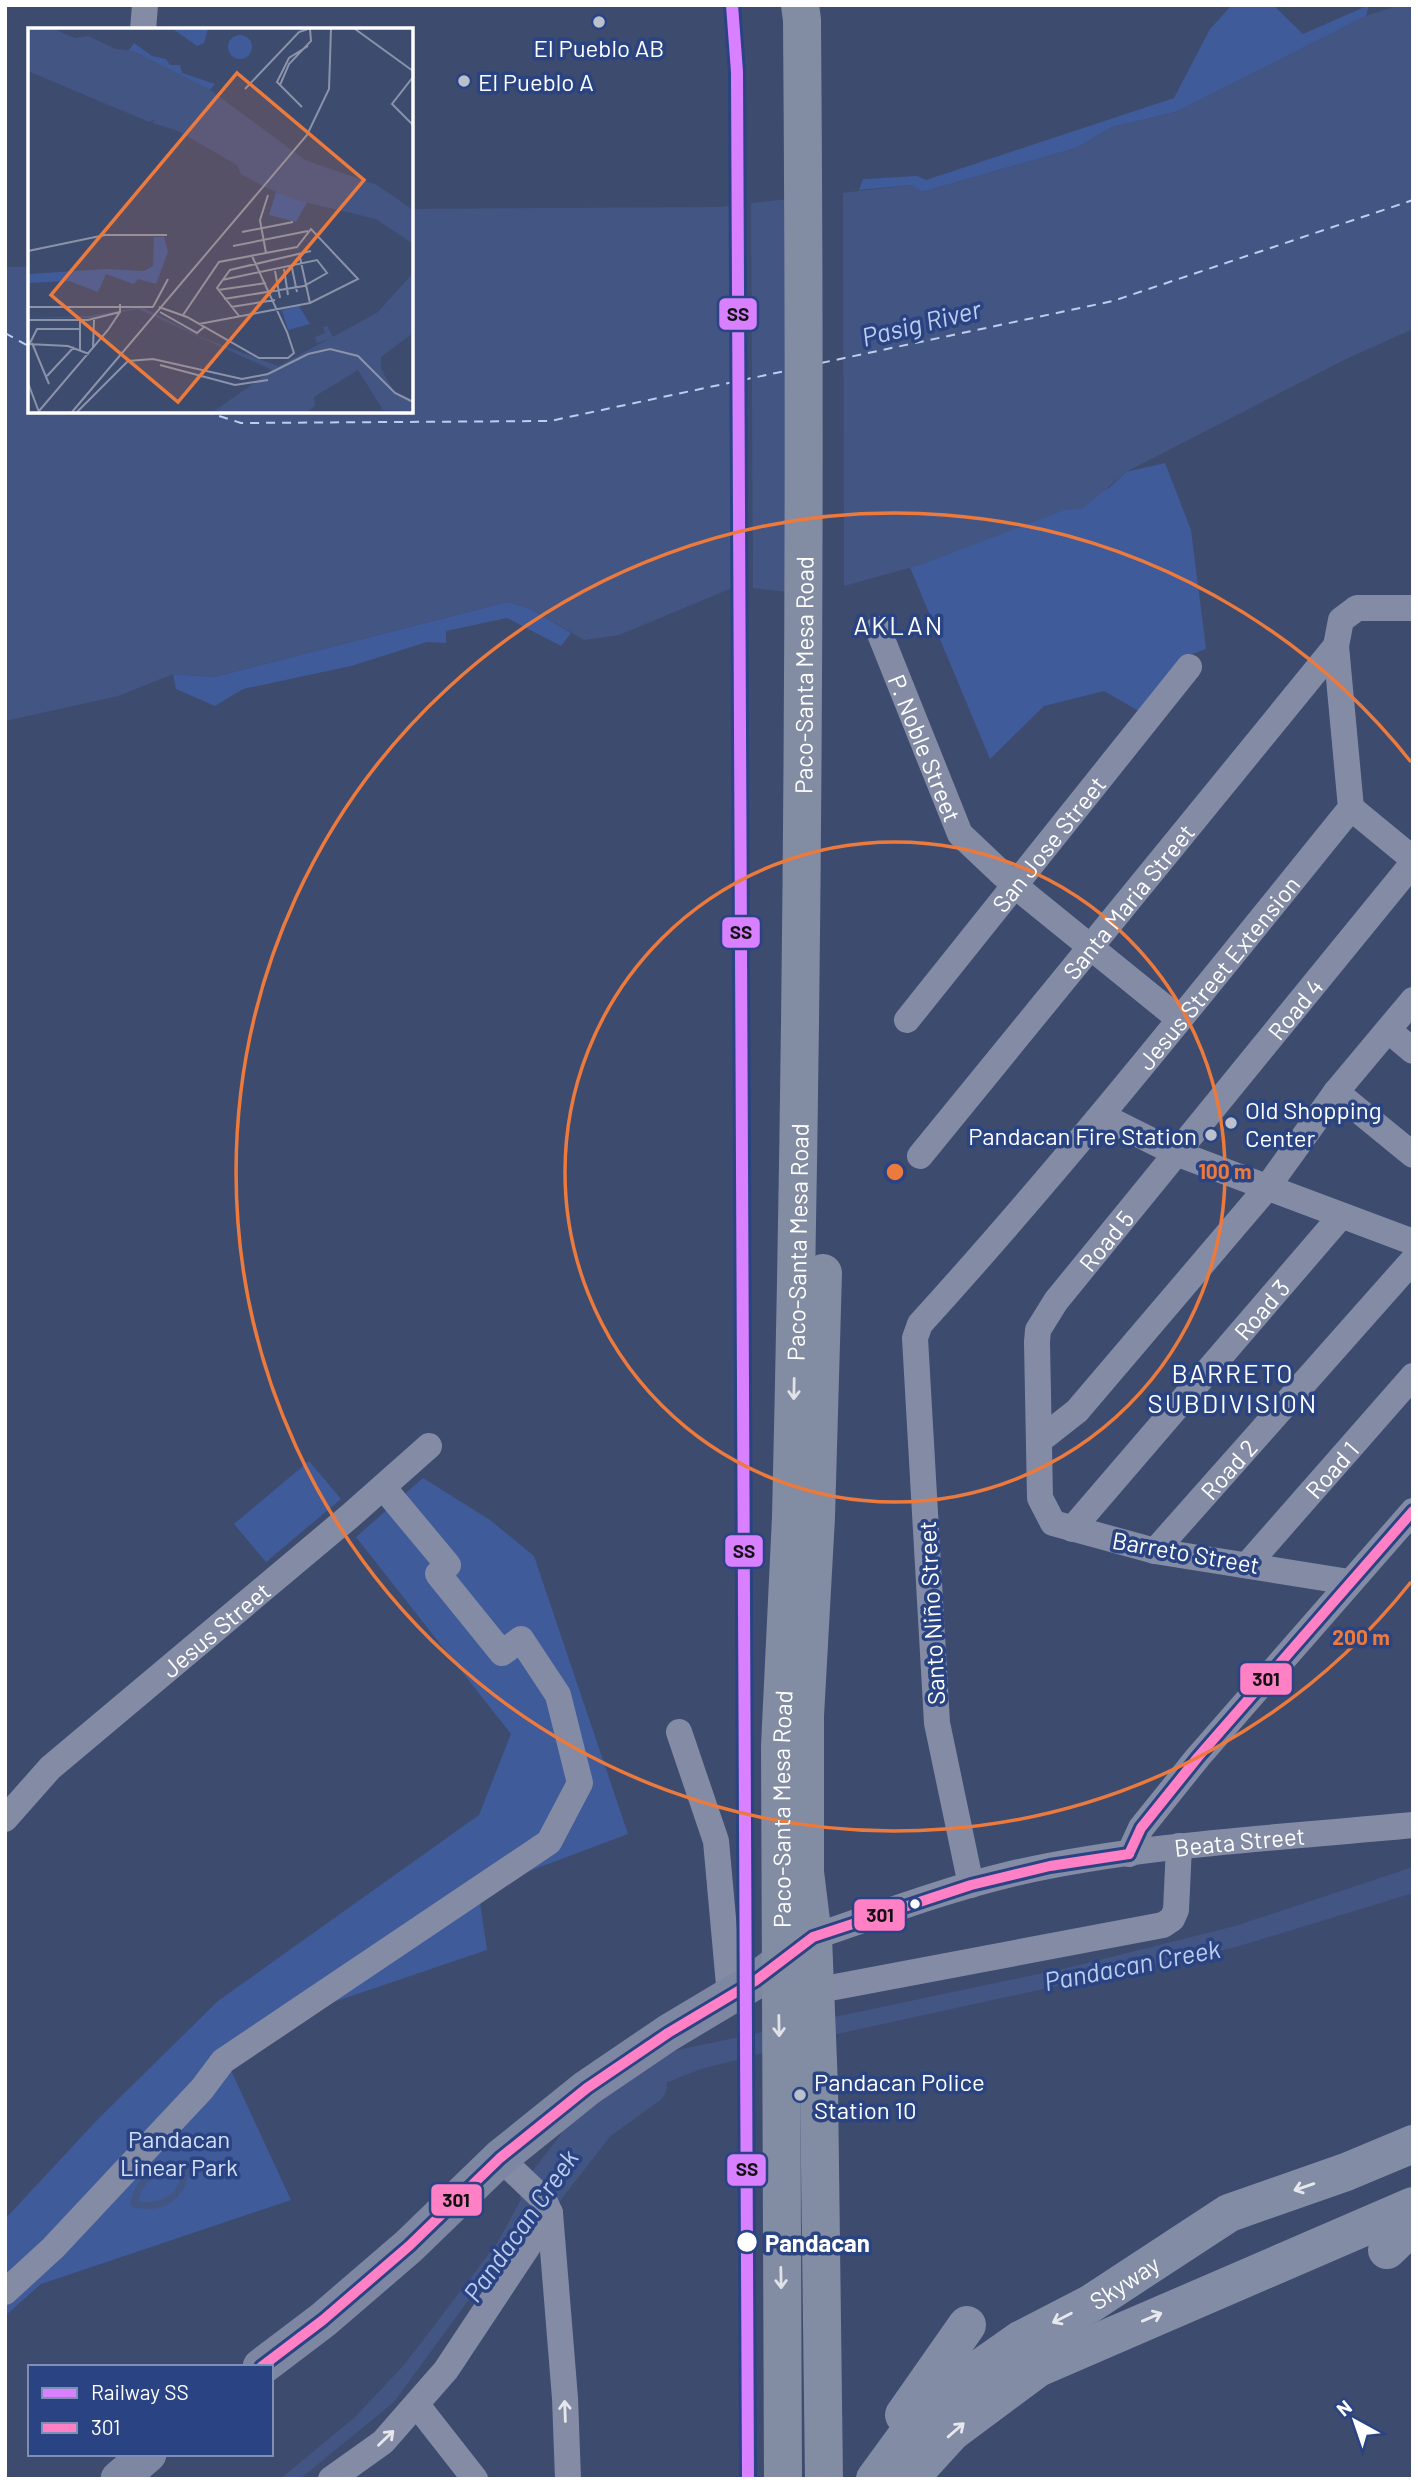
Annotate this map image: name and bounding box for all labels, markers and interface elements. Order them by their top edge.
marker: El Pueblo AB [591,14,607,30]
inset map [28,28,413,413]
place label: El Pueblo AB [534,33,664,62]
place label: El Pueblo A [478,67,594,96]
marker: El Pueblo A [456,73,472,89]
water label: Pasig River [858,292,985,352]
line badge: SS [718,297,758,331]
text: SS [727,302,749,325]
street label: Paco-Santa Mesa Road [788,556,818,794]
district label: AKLAN [854,609,944,640]
street label: P. Noble Street [883,670,968,826]
street label: San Jose Street [985,770,1111,917]
street label: Santa Maria Street [1056,818,1200,985]
street label: Jesus Street Extension [1131,869,1305,1075]
line badge: SS [721,916,761,949]
text: SS [730,920,752,943]
street label: Road 4 [1261,972,1328,1045]
place label: Old Shopping Center [1245,1095,1382,1152]
marker: Old Shopping Center [1223,1115,1239,1131]
place label: Pandacan Fire Station [968,1121,1197,1150]
street label: Paco-Santa Mesa Road [780,1123,813,1361]
marker: Pandacan Fire Station [1203,1127,1219,1143]
text: 100 m [1198,1158,1252,1183]
centre of rings [883,1160,907,1184]
street label: Road 5 [1072,1204,1139,1277]
street label: Road 3 [1227,1273,1295,1345]
district label: BARRETO SUBDIVISION [1148,1357,1318,1418]
one-way arrow [787,1378,800,1401]
street label: Road 2 [1194,1433,1262,1505]
street label: Road 1 [1298,1435,1364,1504]
street label: Santo Niño Street [912,1520,950,1706]
street label: Barreto Street [1110,1525,1262,1579]
line badge: SS [724,1534,764,1568]
text: SS [733,1539,755,1562]
street label: Jesus Street [155,1575,276,1683]
text: 200 m [1332,1624,1390,1649]
line badge: 301 [1239,1662,1293,1696]
text: 301 [1252,1667,1280,1690]
street label: Paco-Santa Mesa Road [765,1689,797,1928]
street label: Beata Street [1173,1820,1306,1862]
unlabelled marker [908,1897,922,1911]
line badge: 301 [853,1898,906,1932]
text: 301 [866,1903,894,1926]
water label: Pandacan Creek [1041,1932,1223,1996]
one-way arrow [772,2014,786,2037]
place label: Pandacan Police Station 10 [814,2067,985,2124]
marker: Pandacan Police Station 10 [792,2087,808,2103]
park label: Pandacan Linear Park [120,2124,238,2181]
water label: Pandacan Creek [456,2143,584,2307]
line badge: SS [726,2153,767,2187]
text: SS [736,2157,758,2180]
one-way arrow [1293,2182,1315,2194]
line badge: 301 [430,2183,483,2217]
text: 301 [442,2188,470,2211]
place label: Pandacan [765,2228,870,2257]
marker: Pandacan [735,2230,759,2254]
street label: Skyway [1084,2248,1164,2315]
one-way arrow [774,2266,788,2289]
one-way arrow [1141,2310,1162,2323]
one-way arrow [1052,2312,1073,2326]
legend [28,2365,273,2456]
text: Railway SS [91,2379,189,2404]
north arrow [1320,2386,1390,2456]
text: N [1332,2395,1356,2420]
one-way arrow [559,2399,572,2422]
text: 301 [91,2414,120,2439]
one-way arrow [947,2422,965,2438]
one-way arrow [377,2429,394,2446]

